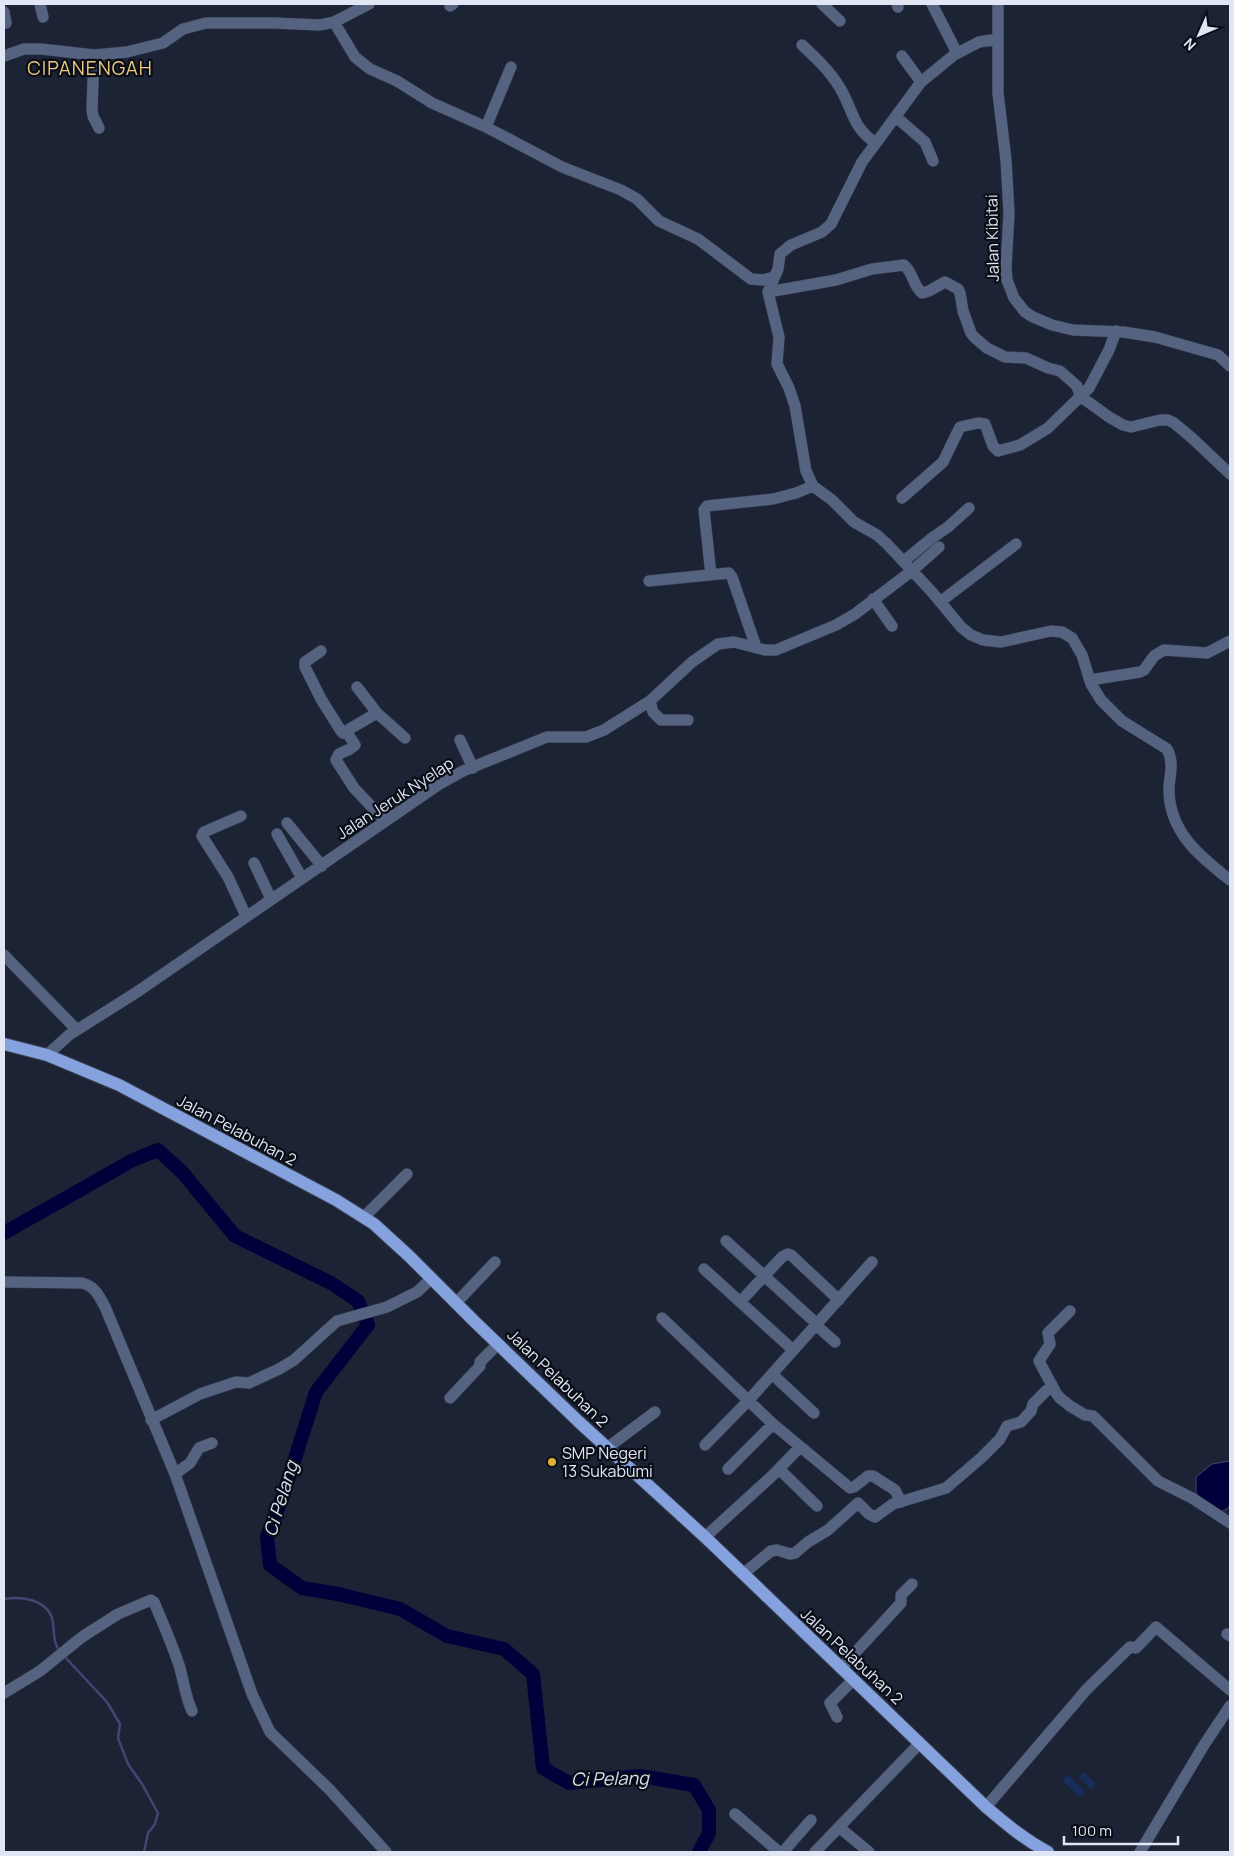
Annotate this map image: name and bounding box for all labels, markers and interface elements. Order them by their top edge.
north arrow [1174,10,1224,60]
text: N [1179,34,1200,55]
district label: CIPANENGAH [27,55,153,81]
street label: Jalan Kibitai [980,194,1004,282]
street label: Jalan Jeruk Nyelap [332,752,458,844]
street label: Jalan Pelabuhan 2 [173,1089,301,1171]
street label: Jalan Pelabuhan 2 [503,1324,613,1432]
place label: SMP Negeri 13 Sukabumi [562,1442,653,1482]
marker: SMP Negeri 13 Sukabumi [546,1456,558,1468]
water label: Ci Pelang [257,1457,303,1539]
street label: Jalan Pelabuhan 2 [796,1603,908,1709]
water label: Ci Pelang [571,1765,650,1791]
scale bar [1064,1814,1178,1846]
text: 100 m [1072,1820,1112,1841]

